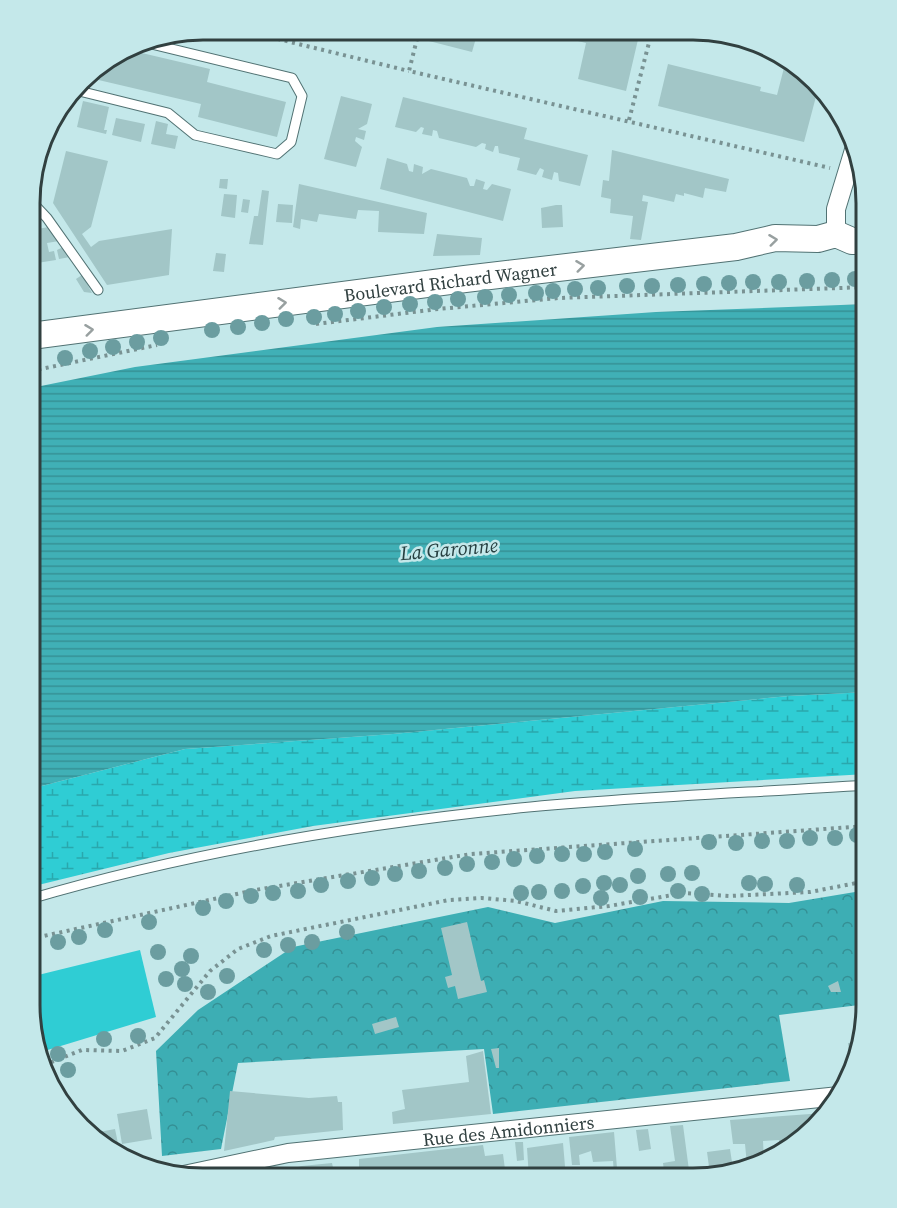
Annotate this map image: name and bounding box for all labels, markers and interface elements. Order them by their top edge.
one-way arrow [769,234,778,246]
street label: Boulevard Richard Wagner [342,256,559,307]
one-way arrow [576,260,585,272]
one-way arrow [278,297,287,309]
one-way arrow [85,324,94,337]
water label: La Garonne [398,531,499,567]
street label: Rue des Amidonniers [422,1109,595,1151]

